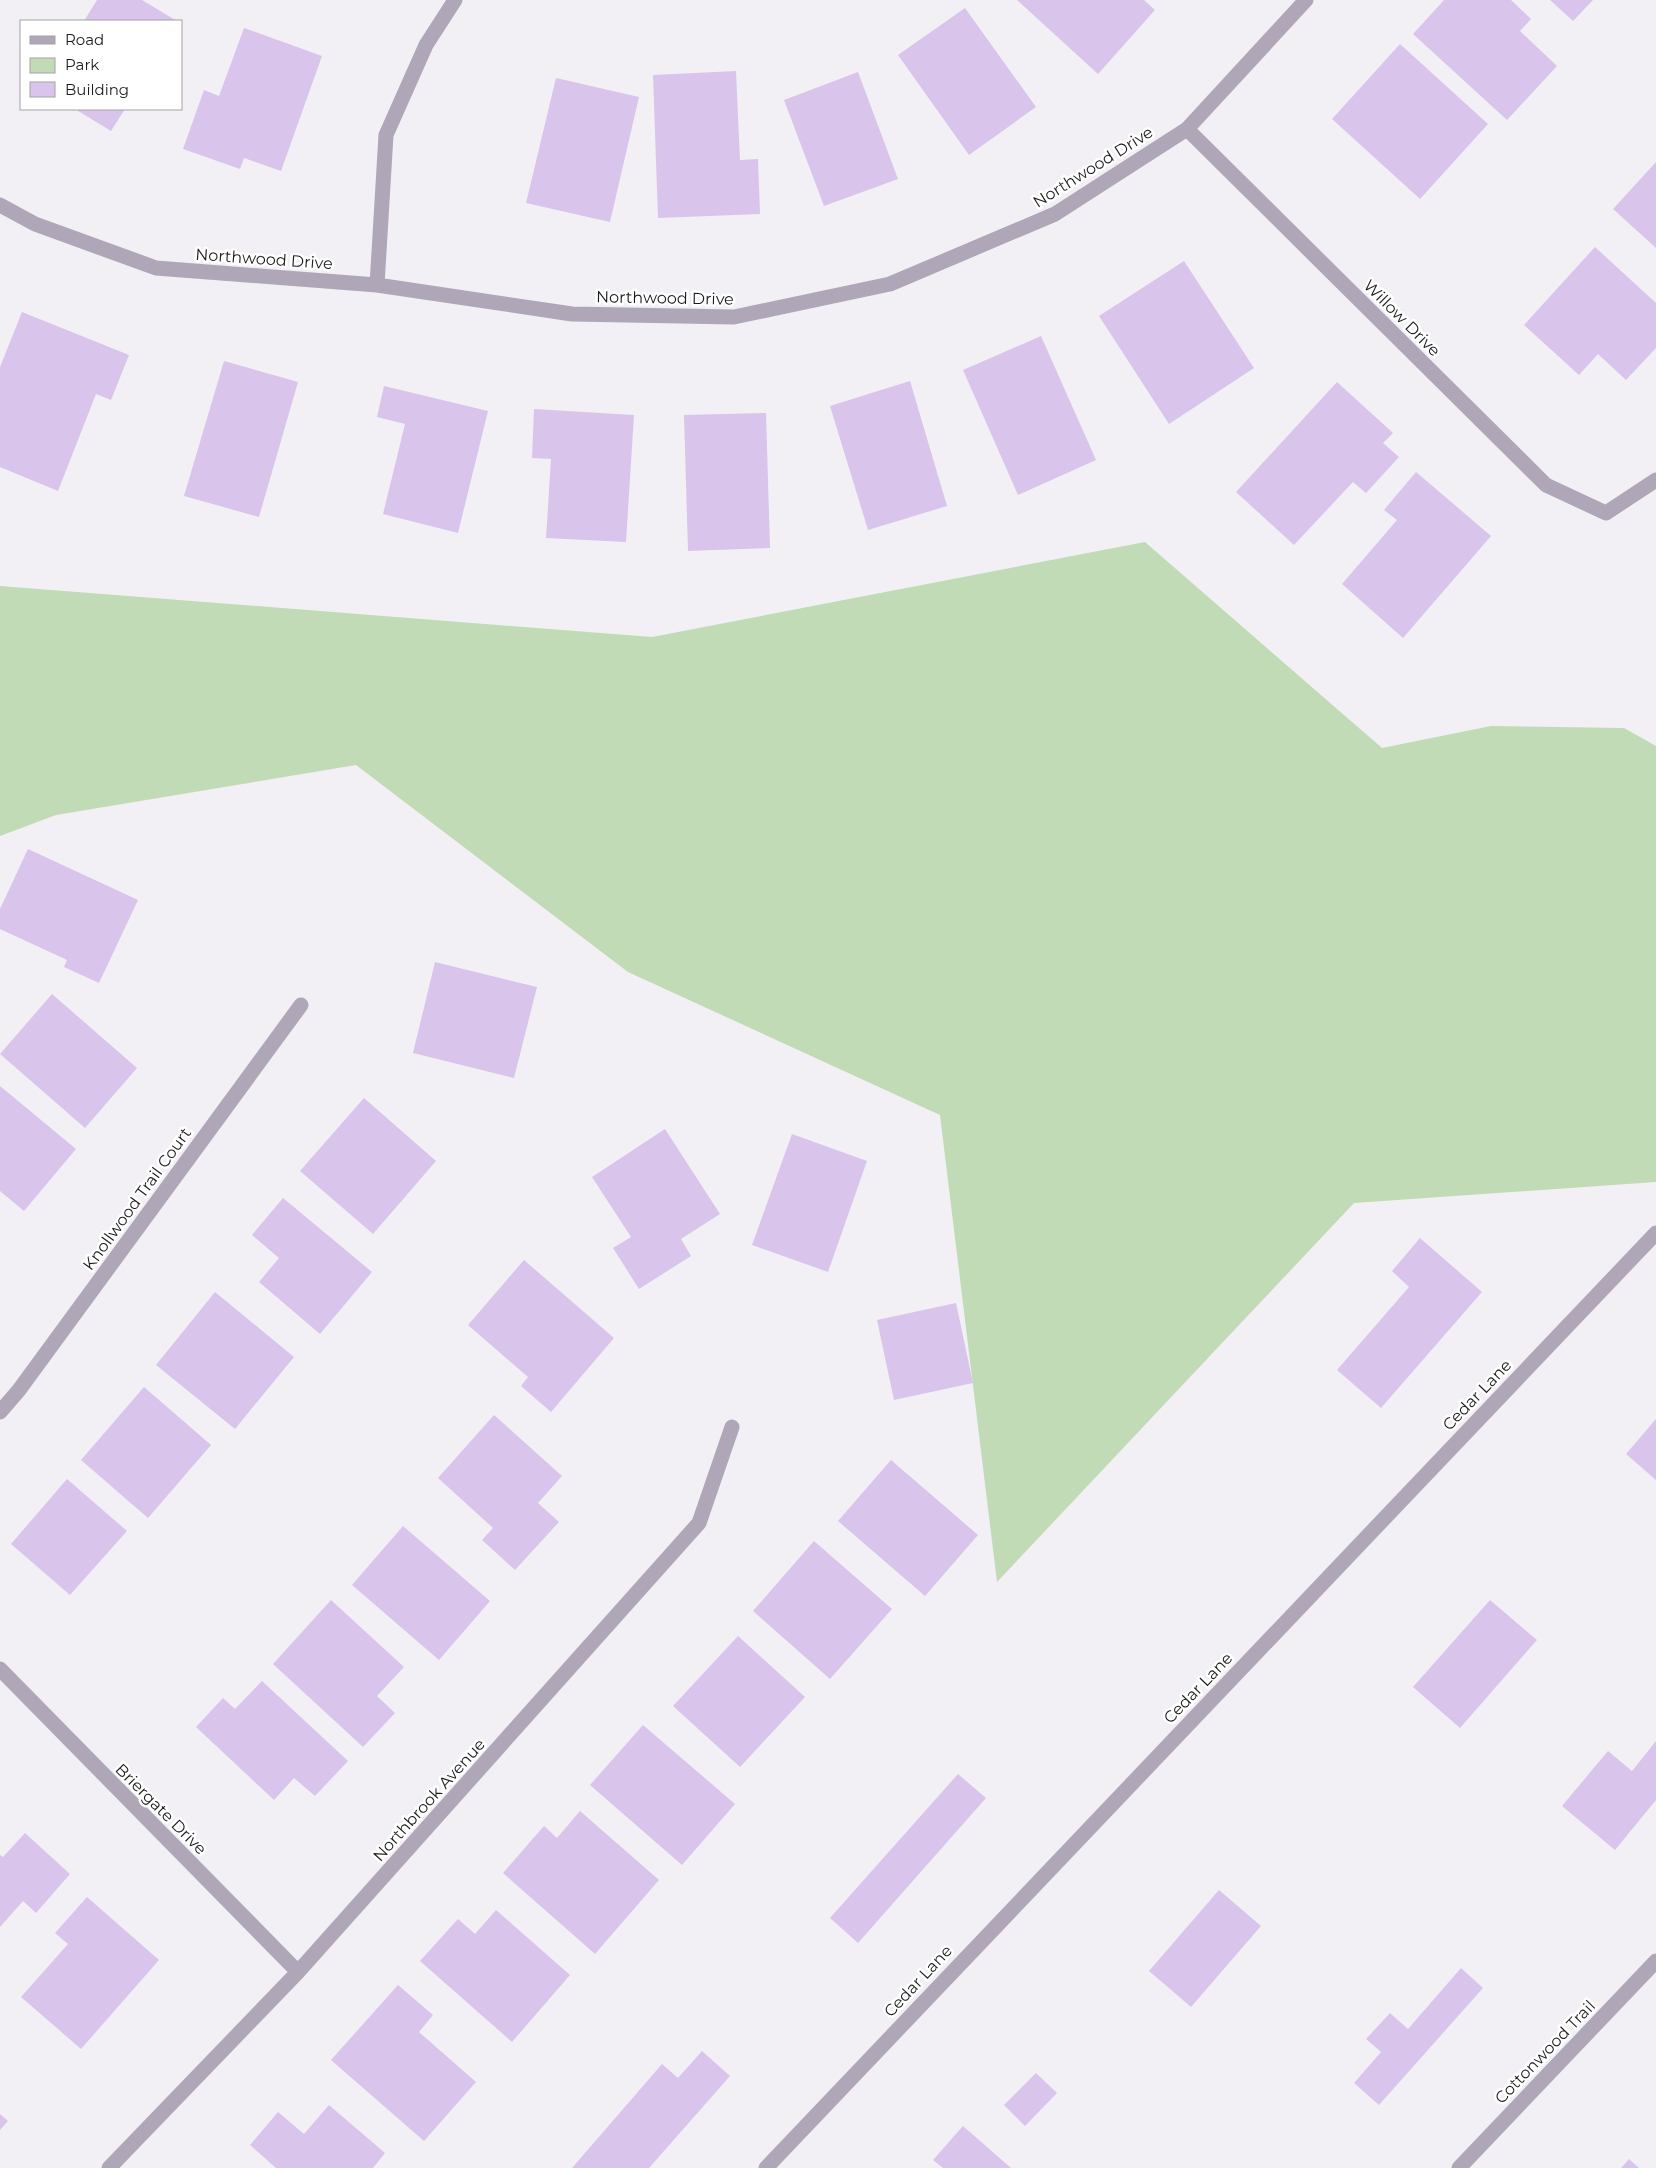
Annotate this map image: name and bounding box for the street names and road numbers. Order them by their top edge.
street label: Northwood Drive [1030,122,1156,212]
street label: Northwood Drive [195,245,333,273]
street label: Willow Drive [1360,276,1444,360]
street label: Northwood Drive [596,287,734,309]
street label: Knollwood Trail Court [79,1124,195,1274]
street label: Cedar Lane [1439,1356,1515,1434]
street label: Cedar Lane [1160,1649,1236,1727]
street label: Northbrook Avenue [369,1735,489,1865]
street label: Briergate Drive [112,1760,210,1858]
street label: Cedar Lane [880,1941,956,2021]
street label: Cottonwood Trail [1491,1997,1599,2107]

